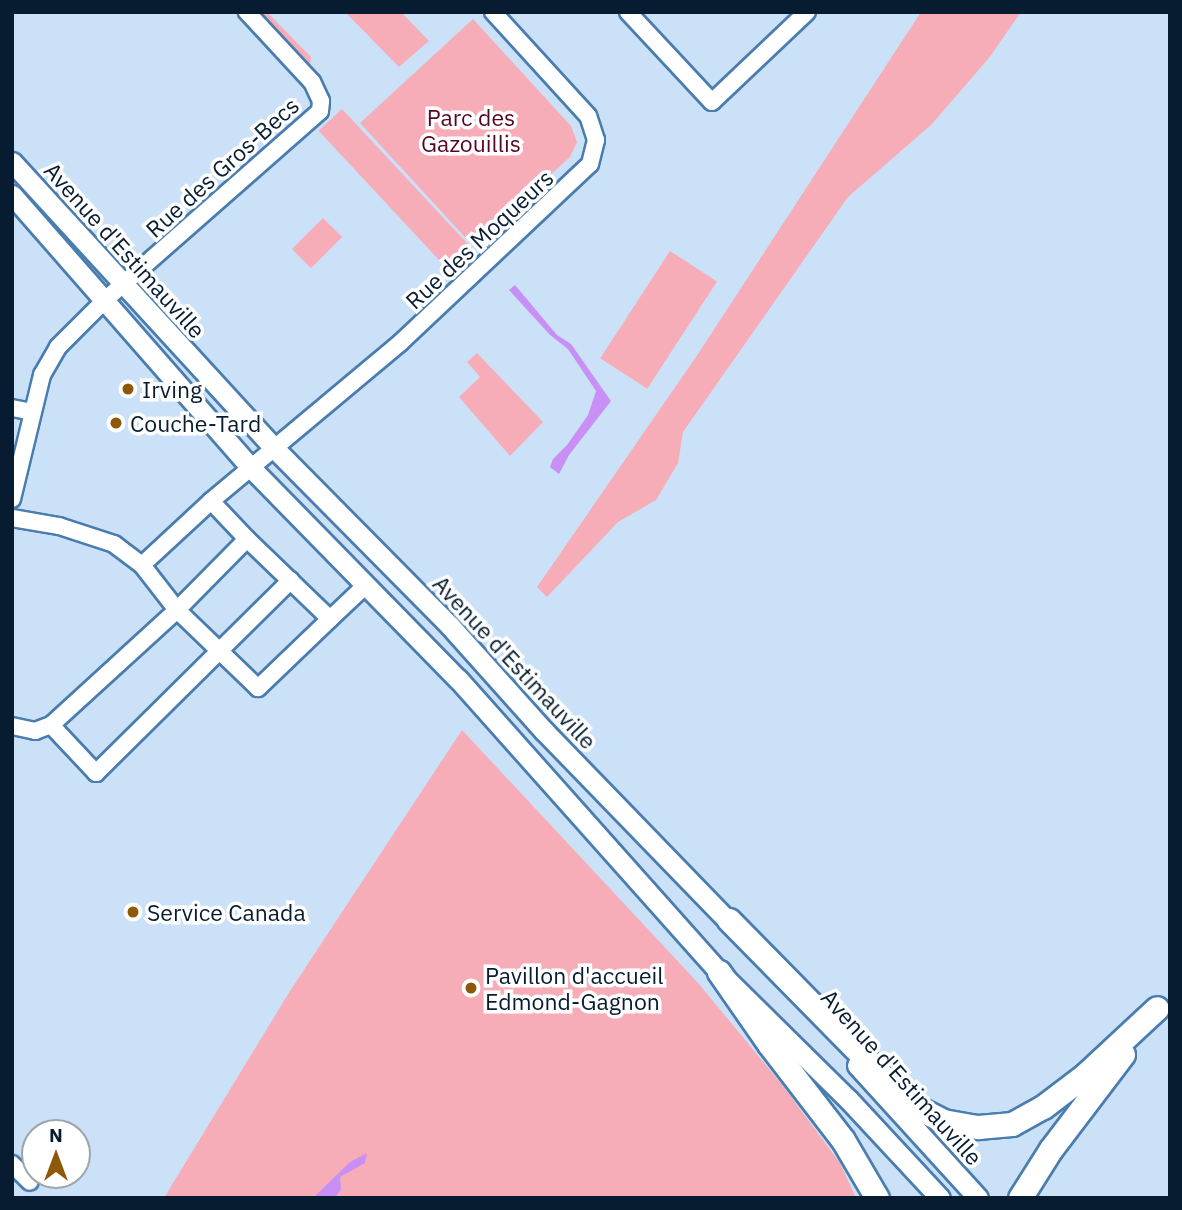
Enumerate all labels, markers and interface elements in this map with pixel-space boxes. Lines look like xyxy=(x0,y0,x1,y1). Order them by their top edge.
street label: Rue des Gros-Becs xyxy=(140,91,304,243)
park label: Parc des Gazouillis xyxy=(421,103,521,157)
street label: Avenue d'Estimauville xyxy=(39,156,211,344)
street label: Rue des Moqueurs xyxy=(399,164,559,314)
place label: Irving xyxy=(142,375,202,403)
marker: Irving xyxy=(120,381,136,397)
place label: Couche-Tard xyxy=(130,409,261,437)
marker: Couche-Tard xyxy=(108,415,124,431)
street label: Avenue d'Estimauville xyxy=(428,570,602,754)
place label: Service Canada xyxy=(147,898,306,926)
marker: Service Canada xyxy=(125,904,141,920)
place label: Pavillon d'accueil Edmond-Gagnon xyxy=(485,961,664,1015)
marker: Pavillon d'accueil Edmond-Gagnon xyxy=(463,980,479,996)
street label: Avenue d'Estimauville xyxy=(816,983,988,1171)
north arrow xyxy=(21,1119,91,1189)
text: N xyxy=(49,1123,63,1147)

